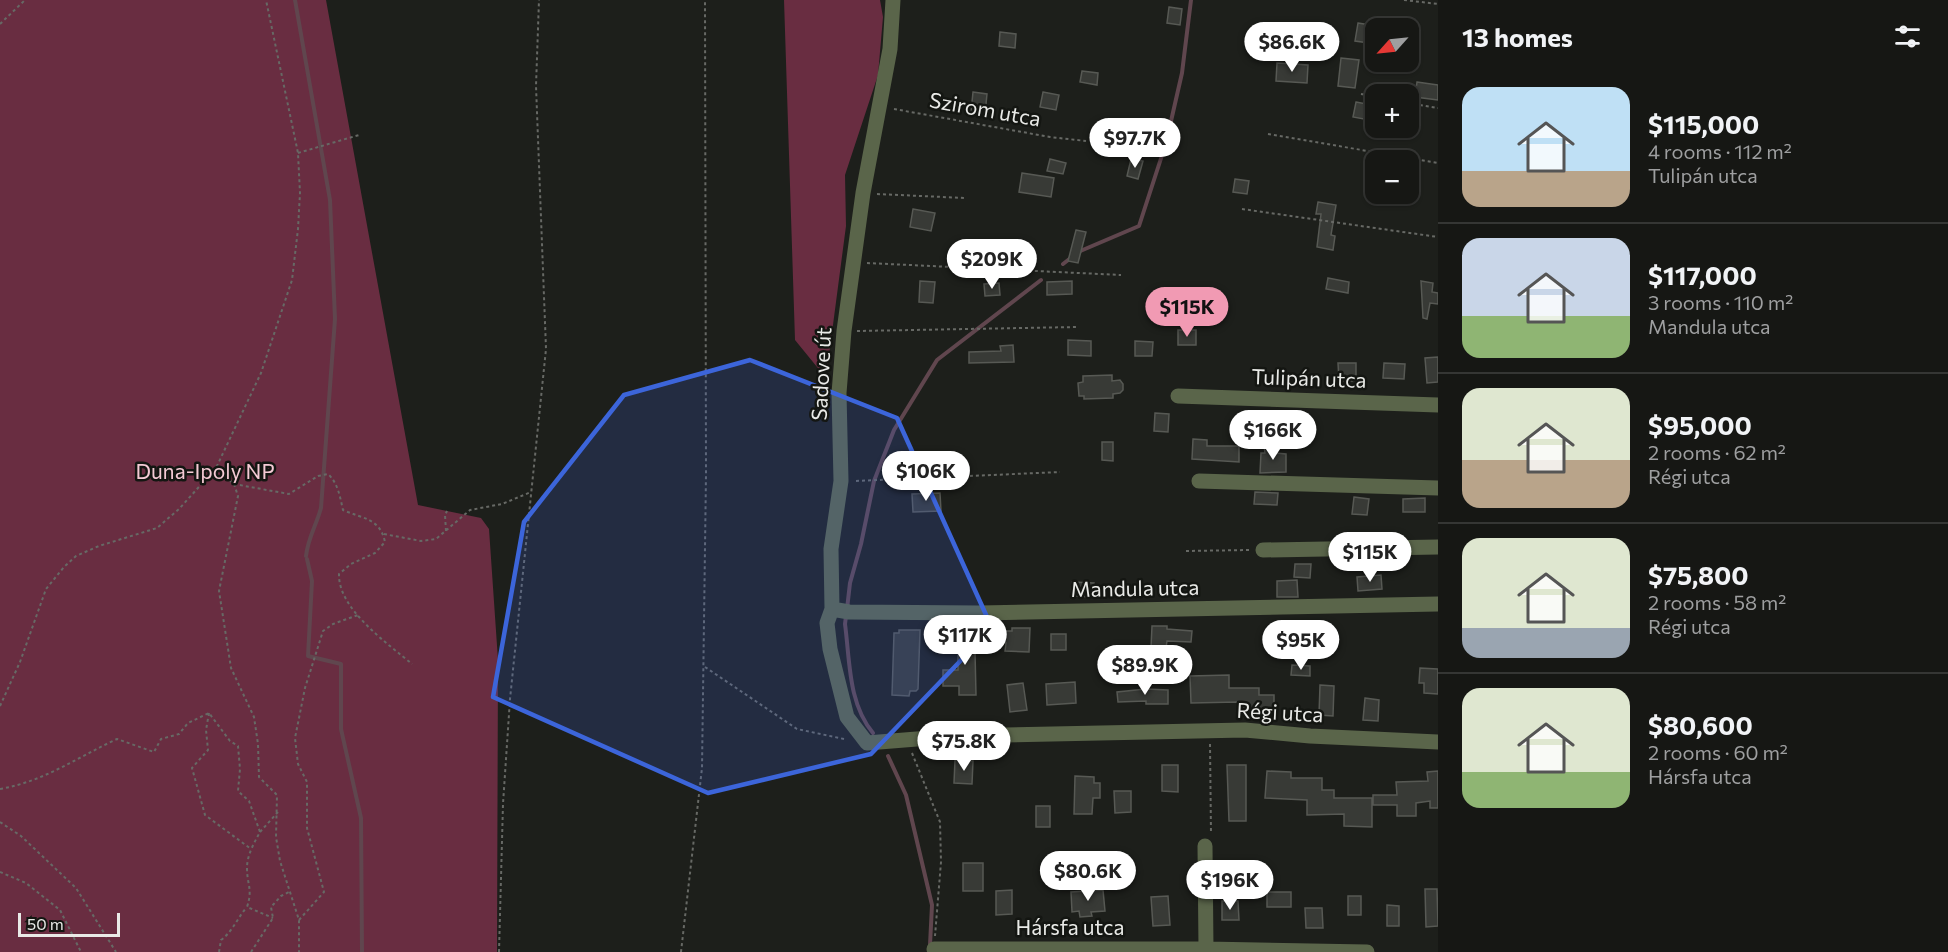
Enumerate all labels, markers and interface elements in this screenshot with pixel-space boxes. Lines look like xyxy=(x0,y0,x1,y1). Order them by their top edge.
north arrow xyxy=(1365,18,1419,72)
map controls xyxy=(1365,18,1419,204)
icon: filters xyxy=(1891,20,1924,53)
text: 13 homes xyxy=(1462,21,1573,52)
pin: $86.6K xyxy=(1243,22,1341,73)
text: $86.6K xyxy=(1258,29,1326,53)
button: + xyxy=(1365,84,1419,138)
street label: Szirom utca xyxy=(928,86,1043,131)
text: $115,000 xyxy=(1648,108,1759,139)
icon: home xyxy=(1510,111,1582,183)
pin: $97.7K xyxy=(1086,118,1184,169)
text: $97.7K xyxy=(1103,125,1167,149)
text: 4 rooms · 112 m² xyxy=(1648,139,1792,163)
button: − xyxy=(1365,150,1419,204)
text: Tulipán utca xyxy=(1648,163,1758,187)
pin: $209K xyxy=(950,239,1034,290)
text: $209K xyxy=(961,246,1023,270)
text: $117,000 xyxy=(1648,259,1757,290)
icon: home xyxy=(1510,262,1582,334)
pin: $115K xyxy=(1145,287,1229,338)
text: 3 rooms · 110 m² xyxy=(1648,290,1793,314)
text: $115K xyxy=(1159,294,1215,318)
text: Mandula utca xyxy=(1648,314,1771,338)
street label: Sadove út xyxy=(806,327,835,421)
street label: Tulipán utca xyxy=(1251,363,1367,392)
text: $95,000 xyxy=(1648,409,1752,440)
pin: $166K xyxy=(1231,410,1315,461)
icon: home xyxy=(1510,412,1582,484)
text: $166K xyxy=(1243,417,1303,441)
text: 2 rooms · 62 m² xyxy=(1648,440,1786,464)
pin: $106K xyxy=(884,451,968,502)
park label: Duna-Ipoly NP xyxy=(135,458,275,483)
text: $106K xyxy=(896,458,956,482)
text: Régi utca xyxy=(1648,464,1731,488)
pin: $115K xyxy=(1328,532,1412,583)
text: $115K xyxy=(1342,539,1398,563)
text: $75,800 xyxy=(1648,559,1749,590)
icon: home xyxy=(1510,562,1582,634)
street label: Mandula utca xyxy=(1070,574,1200,601)
text: 2 rooms · 58 m² xyxy=(1648,590,1786,614)
text: Régi utca xyxy=(1648,614,1731,638)
pin: $117K xyxy=(923,615,1007,666)
pin: $95K xyxy=(1265,620,1337,671)
text: $117K xyxy=(938,622,992,646)
text: $95K xyxy=(1276,627,1326,651)
pin: $89.9K xyxy=(1096,645,1194,696)
text: $89.9K xyxy=(1111,652,1179,676)
street label: Régi utca xyxy=(1236,697,1324,726)
text: $80,600 xyxy=(1648,709,1753,740)
icon: home xyxy=(1510,712,1582,784)
pin: $75.8K xyxy=(915,721,1013,772)
text: $75.8K xyxy=(931,728,997,752)
text: 2 rooms · 60 m² xyxy=(1648,740,1788,764)
text: Hársfa utca xyxy=(1648,764,1752,788)
pin: $80.6K xyxy=(1039,851,1137,902)
text: $80.6K xyxy=(1054,858,1122,882)
pin: $196K xyxy=(1188,860,1272,911)
text: $196K xyxy=(1200,867,1260,891)
scale bar xyxy=(18,910,120,938)
text: 50 m xyxy=(27,914,64,933)
street label: Hársfa utca xyxy=(1016,914,1124,939)

